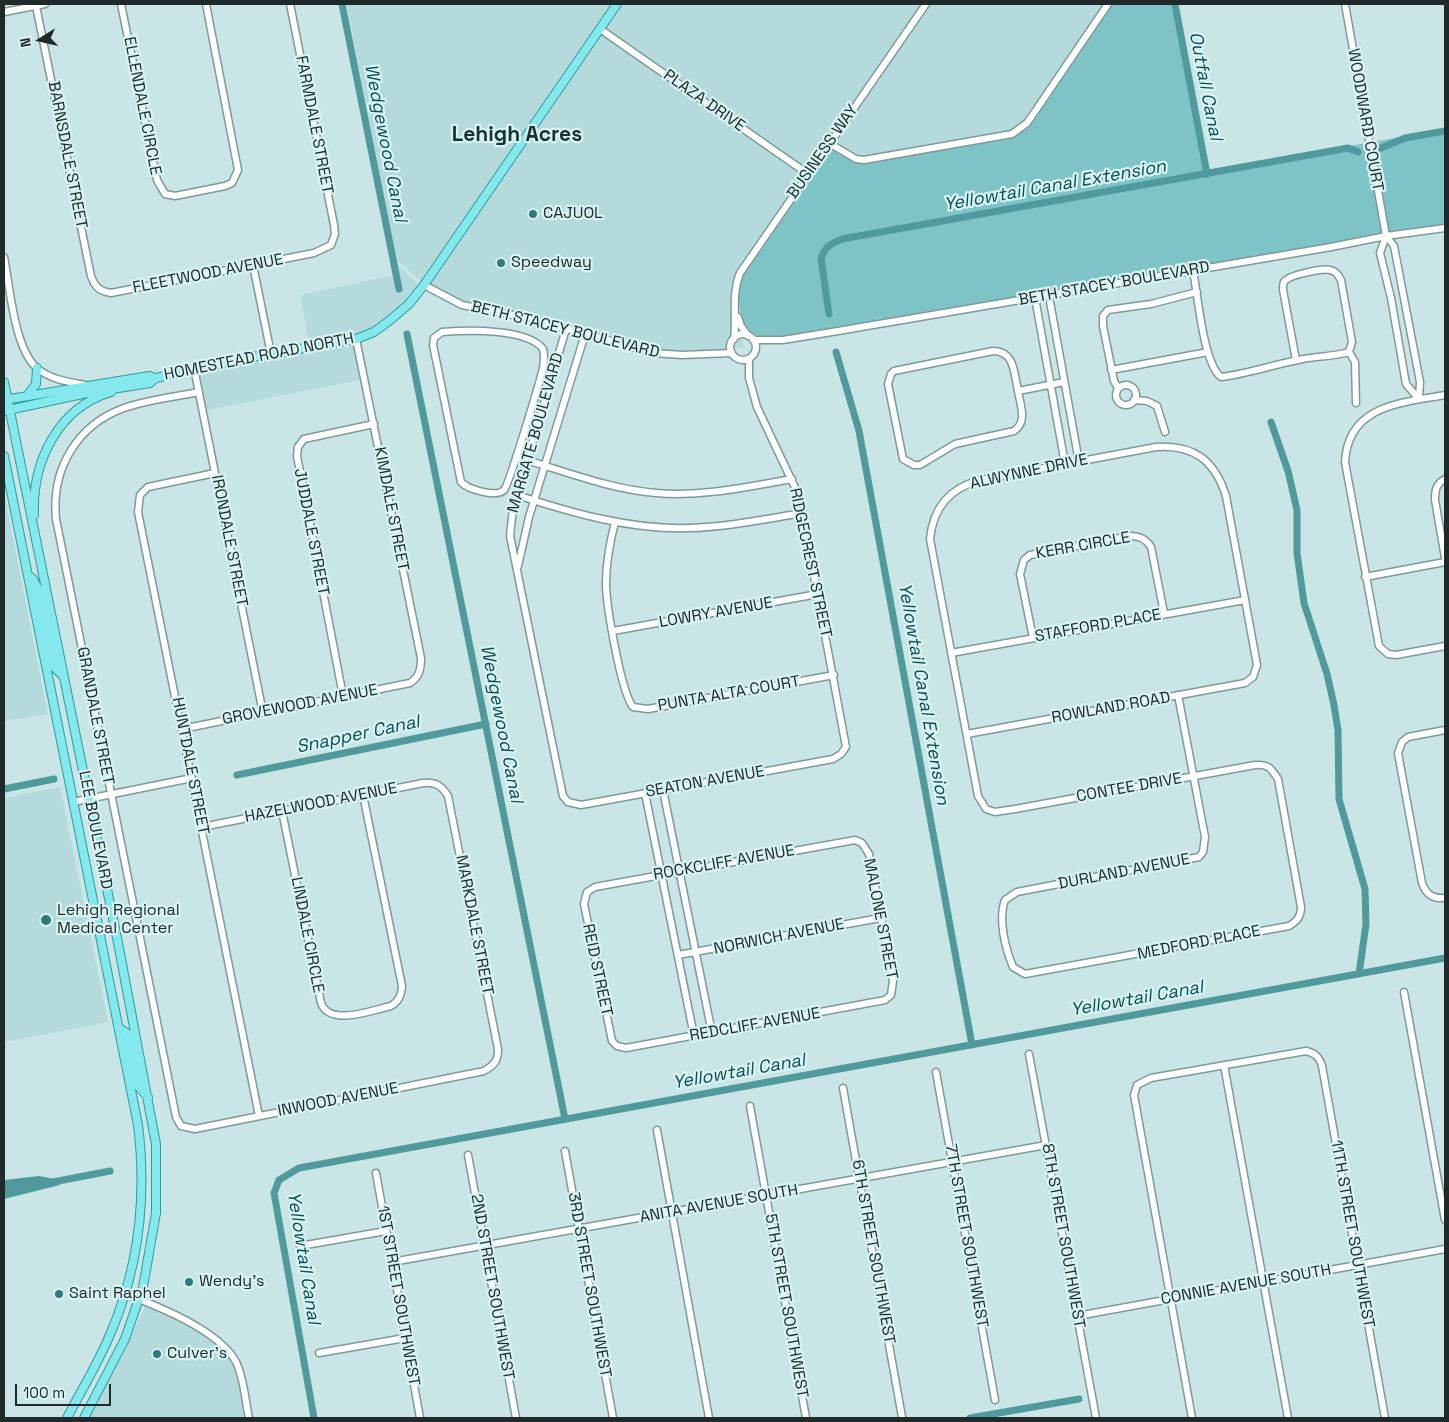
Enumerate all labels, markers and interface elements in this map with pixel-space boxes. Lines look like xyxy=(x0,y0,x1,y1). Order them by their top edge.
north arrow xyxy=(15,15,65,65)
water label: Outfall Canal xyxy=(1184,30,1226,142)
street label: ELLENDALE CIRCLE xyxy=(119,35,165,177)
text: N xyxy=(16,36,35,49)
street label: WOODWARD COURT xyxy=(1343,47,1387,193)
street label: FARMDALE STREET xyxy=(291,54,337,196)
water label: Wedgewood Canal xyxy=(359,62,411,224)
street label: PLAZA DRIVE xyxy=(659,66,749,136)
street label: BARNSDALE STREET xyxy=(43,80,91,230)
street label: BUSINESS WAY xyxy=(783,101,863,203)
district label: Lehigh Acres xyxy=(452,122,582,148)
water label: Yellowtail Canal Extension xyxy=(942,156,1168,216)
place label: CAJUOL xyxy=(543,204,603,224)
marker: CAJUOL xyxy=(527,208,539,220)
street label: FLEETWOOD AVENUE xyxy=(131,250,285,298)
place label: Speedway xyxy=(511,253,592,273)
marker: Speedway xyxy=(495,257,507,269)
street label: BETH STACEY BOULEVARD xyxy=(1017,258,1211,310)
street label: BETH STACEY BOULEVARD xyxy=(469,297,661,363)
street label: HOMESTEAD ROAD NORTH xyxy=(162,329,356,385)
street label: MARGATE BOULEVARD xyxy=(504,351,568,515)
street label: KIMDALE STREET xyxy=(370,445,412,573)
street label: ALWYNNE DRIVE xyxy=(968,450,1090,494)
street label: JUDDALE STREET xyxy=(289,467,333,597)
street label: IRONDALE STREET xyxy=(207,473,251,609)
street label: RIDGECREST STREET xyxy=(785,486,835,640)
street label: KERR CIRCLE xyxy=(1034,528,1132,564)
water label: Yellowtail Canal Extension xyxy=(893,581,953,807)
street label: LOWRY AVENUE xyxy=(658,594,774,632)
street label: STAFFORD PLACE xyxy=(1033,605,1163,647)
water label: Wedgewood Canal xyxy=(475,643,527,805)
street label: GRANDALE STREET xyxy=(72,645,118,787)
street label: PUNTA ALTA COURT xyxy=(656,672,802,716)
street label: GROVEWOOD AVENUE xyxy=(221,680,379,730)
street label: ROWLAND ROAD xyxy=(1050,688,1172,728)
street label: HUNTDALE STREET xyxy=(167,696,213,836)
water label: Snapper Canal xyxy=(294,711,422,759)
street label: SEATON AVENUE xyxy=(644,762,766,802)
street label: LEE BOULEVARD xyxy=(74,769,116,891)
street label: CONTEE DRIVE xyxy=(1075,769,1183,807)
street label: HAZELWOOD AVENUE xyxy=(243,779,399,827)
street label: ROCKCLIFF AVENUE xyxy=(652,841,796,885)
street label: DURLAND AVENUE xyxy=(1056,850,1192,894)
street label: MARKDALE STREET xyxy=(451,853,497,997)
street label: MALONE STREET xyxy=(859,857,901,981)
street label: LINDALE CIRCLE xyxy=(286,875,328,995)
place label: Lehigh Regional Medical Center xyxy=(57,901,180,939)
marker: Lehigh Regional Medical Center xyxy=(39,913,53,927)
street label: NORWICH AVENUE xyxy=(712,915,846,959)
street label: REID STREET xyxy=(578,922,616,1018)
street label: MEDFORD PLACE xyxy=(1136,922,1262,964)
water label: Yellowtail Canal xyxy=(1069,977,1205,1021)
street label: REDCLIFF AVENUE xyxy=(688,1004,822,1046)
water label: Yellowtail Canal xyxy=(671,1050,807,1094)
street label: INWOOD AVENUE xyxy=(276,1079,400,1121)
street label: 11TH STREET SOUTHWEST xyxy=(1326,1138,1378,1330)
street label: 8TH STREET SOUTHWEST xyxy=(1037,1142,1089,1330)
street label: 7TH STREET SOUTHWEST xyxy=(940,1143,992,1329)
street label: 6TH STREET SOUTHWEST xyxy=(847,1158,899,1346)
street label: ANITA AVENUE SOUTH xyxy=(638,1181,800,1227)
water label: Yellowtail Canal xyxy=(282,1190,324,1326)
street label: 3RD STREET SOUTHWEST xyxy=(563,1191,615,1379)
street label: 2ND STREET SOUTHWEST xyxy=(466,1193,518,1381)
street label: 1ST STREET SOUTHWEST xyxy=(373,1204,423,1388)
street label: 5TH STREET SOUTHWEST xyxy=(760,1212,812,1400)
street label: CONNIE AVENUE SOUTH xyxy=(1159,1261,1333,1309)
place label: Wendy's xyxy=(199,1272,265,1292)
marker: Wendy's xyxy=(183,1276,195,1288)
place label: Saint Raphel xyxy=(69,1284,166,1304)
marker: Saint Raphel xyxy=(53,1288,65,1300)
place label: Culver's xyxy=(167,1344,227,1364)
marker: Culver's xyxy=(151,1348,163,1360)
scale bar xyxy=(18,1374,114,1406)
text: 100 m xyxy=(23,1383,65,1402)

